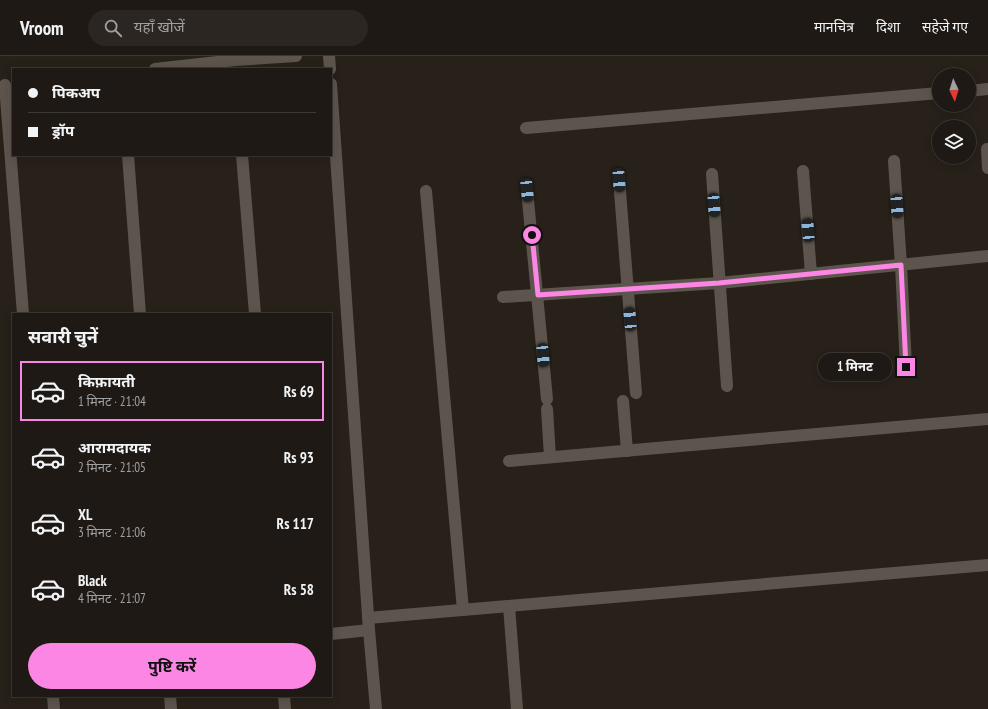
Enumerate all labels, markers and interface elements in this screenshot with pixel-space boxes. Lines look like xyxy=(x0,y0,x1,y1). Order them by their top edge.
search box xyxy=(88,10,368,46)
text: Vroom xyxy=(20,16,64,40)
icon: search xyxy=(102,17,124,39)
text: यहाँ खोजें xyxy=(134,17,185,36)
text: मानचित्र xyxy=(814,18,854,36)
text: दिशा xyxy=(876,18,900,36)
text: सहेजे गए xyxy=(922,18,968,36)
north arrow xyxy=(932,68,976,112)
map controls xyxy=(932,68,976,164)
text: पिकअप xyxy=(52,83,100,102)
button: layers xyxy=(932,120,976,164)
text: ड्रॉप xyxy=(52,121,74,140)
car xyxy=(612,168,626,192)
car xyxy=(520,177,534,203)
car xyxy=(707,193,721,217)
car xyxy=(890,194,904,218)
car xyxy=(801,218,815,242)
route start xyxy=(523,226,541,244)
car xyxy=(623,307,637,331)
text: सवारी चुनें xyxy=(28,325,98,348)
car xyxy=(536,343,550,367)
callout: 1 मिनट xyxy=(818,353,892,381)
text: 1 मिनट xyxy=(837,358,873,375)
route end xyxy=(897,358,915,376)
text: किफ़ायती xyxy=(78,372,135,391)
icon: car xyxy=(30,373,66,409)
text: Rs 69 xyxy=(284,382,314,401)
text: 1 मिनट · 21:04 xyxy=(78,393,146,410)
text: आरामदायक xyxy=(78,438,151,457)
icon: car xyxy=(30,439,66,475)
text: Rs 93 xyxy=(284,448,314,467)
text: 2 मिनट · 21:05 xyxy=(78,459,146,476)
icon: car xyxy=(30,505,66,541)
text: XL xyxy=(78,505,92,524)
text: Rs 117 xyxy=(277,514,314,533)
text: 3 मिनट · 21:06 xyxy=(78,524,146,541)
icon: car xyxy=(30,571,66,607)
text: Black xyxy=(78,571,107,590)
text: Rs 58 xyxy=(284,580,314,599)
text: 4 मिनट · 21:07 xyxy=(78,590,146,607)
button: पुष्टि करें xyxy=(28,643,316,689)

